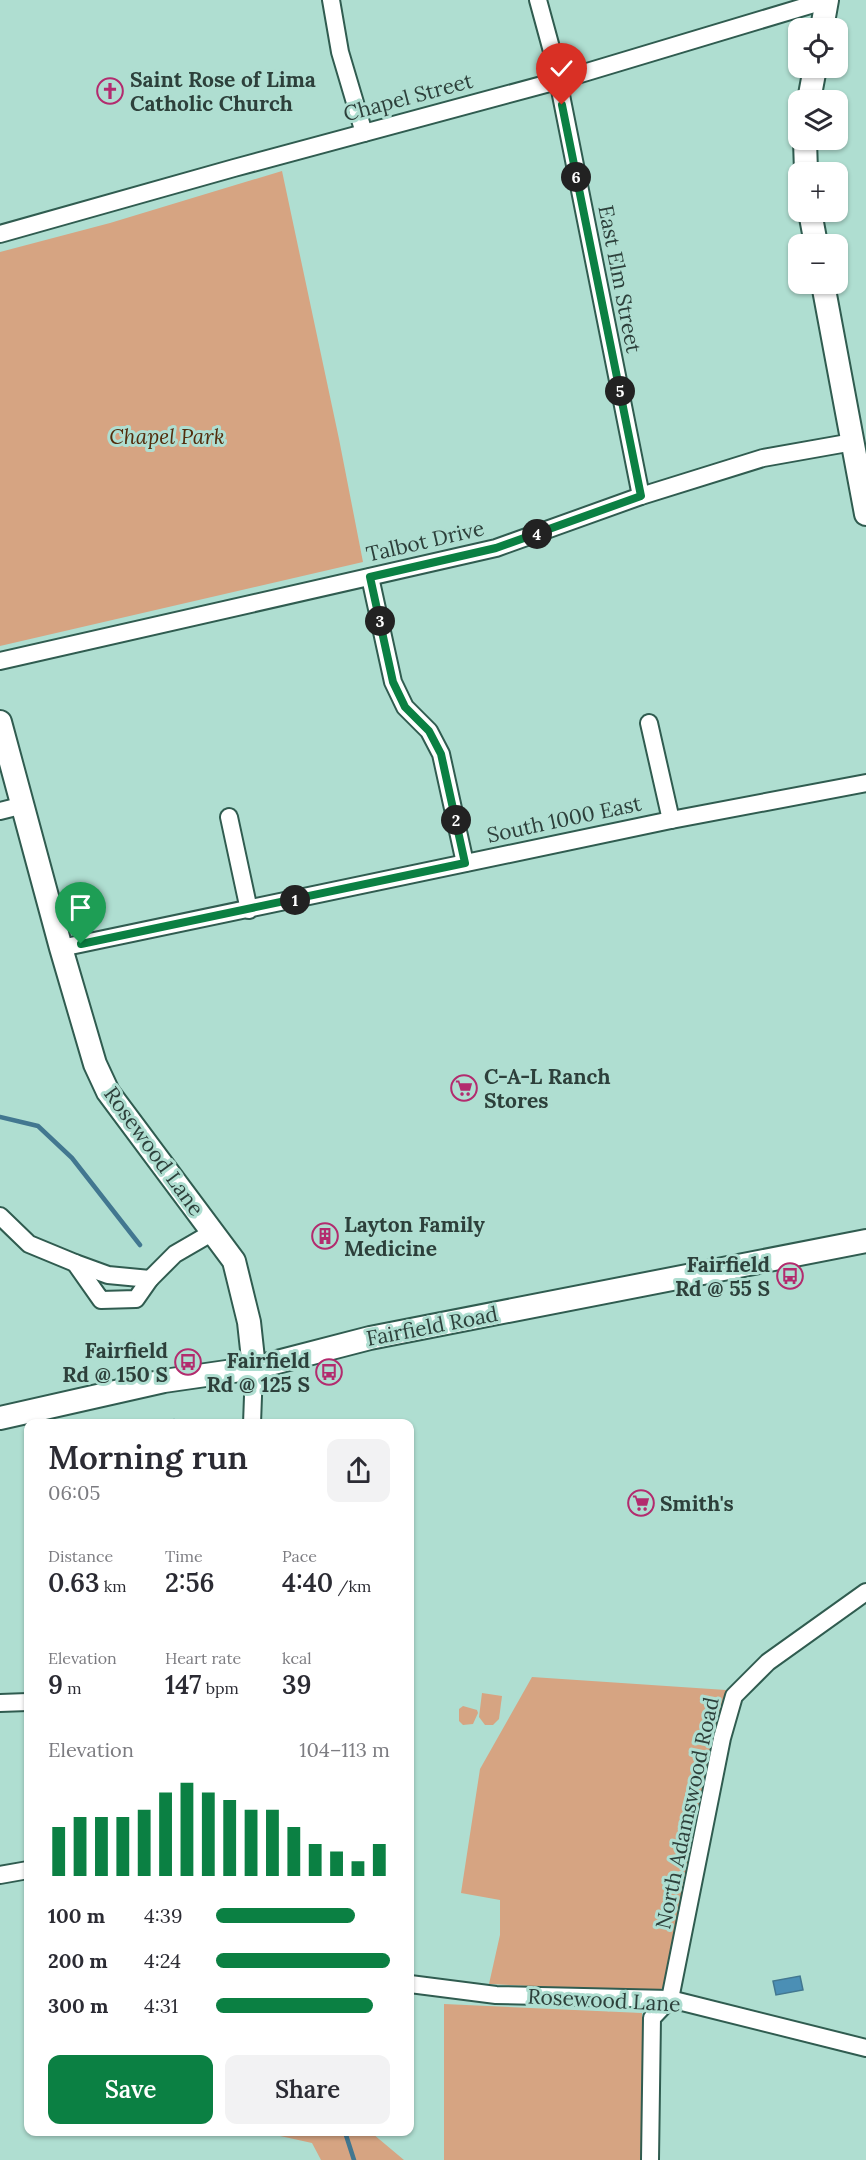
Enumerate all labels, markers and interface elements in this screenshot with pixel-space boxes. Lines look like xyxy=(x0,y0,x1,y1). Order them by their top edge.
map controls xyxy=(788,18,848,294)
button: locate xyxy=(788,18,848,78)
pin xyxy=(536,43,587,105)
icon: check xyxy=(545,52,578,85)
place label: Saint Rose of Lima Catholic Church xyxy=(130,66,316,117)
street label: Chapel Street xyxy=(340,67,476,127)
church icon: Saint Rose of Lima Catholic Church xyxy=(95,76,125,106)
button: layers xyxy=(788,90,848,150)
pin: 6 xyxy=(561,162,591,192)
button: + xyxy=(788,162,848,222)
text: 6 xyxy=(571,167,581,187)
street label: East Elm Street xyxy=(592,203,648,356)
button: − xyxy=(788,234,848,294)
pin: 5 xyxy=(605,376,635,406)
text: 5 xyxy=(616,381,624,401)
park label: Chapel Park xyxy=(109,423,225,450)
street label: Talbot Drive xyxy=(363,514,487,568)
pin: 4 xyxy=(522,519,552,549)
text: 4 xyxy=(533,524,541,544)
pin: 3 xyxy=(365,606,395,636)
text: 3 xyxy=(376,611,384,631)
street label: South 1000 East xyxy=(484,789,644,849)
pin: 2 xyxy=(441,805,471,835)
text: 2 xyxy=(452,810,460,830)
pin xyxy=(55,882,106,944)
pin: 1 xyxy=(280,885,310,915)
text: 1 xyxy=(292,890,298,910)
icon: arrive xyxy=(64,891,97,924)
place label: C-A-L Ranch Stores xyxy=(484,1063,611,1114)
supermarket icon: C-A-L Ranch Stores xyxy=(449,1073,479,1103)
street label: Rosewood Lane xyxy=(98,1081,210,1221)
place label: Layton Family Medicine xyxy=(344,1211,485,1262)
building icon: Layton Family Medicine xyxy=(310,1221,340,1251)
place label: Fairfield Rd @ 55 S xyxy=(675,1251,770,1302)
bus stop icon: Fairfield Rd @ 55 S xyxy=(775,1261,805,1291)
street label: Fairfield Road xyxy=(364,1300,500,1352)
place label: Fairfield Rd @ 150 S xyxy=(62,1337,168,1388)
bus stop icon: Fairfield Rd @ 150 S xyxy=(173,1347,203,1377)
place label: Fairfield Rd @ 125 S xyxy=(207,1347,310,1398)
bus stop icon: Fairfield Rd @ 125 S xyxy=(314,1357,344,1387)
text: Morning run xyxy=(48,1436,248,1478)
button: share xyxy=(327,1439,390,1502)
text: 06:05 xyxy=(48,1480,100,1505)
supermarket icon: Smith's xyxy=(626,1488,656,1518)
place label: Smith's xyxy=(660,1490,734,1517)
text: Distance xyxy=(48,1546,113,1566)
text: Time xyxy=(165,1546,203,1566)
text: Pace xyxy=(282,1546,317,1566)
text: 0.63 xyxy=(48,1566,100,1599)
text: 2:56 xyxy=(165,1566,214,1599)
text: 4:40 xyxy=(282,1566,333,1599)
text: km xyxy=(100,1576,127,1596)
text: /km xyxy=(333,1576,371,1596)
text: Elevation xyxy=(48,1648,117,1668)
text: Heart rate xyxy=(165,1648,241,1668)
text: kcal xyxy=(282,1648,312,1668)
text: 9 xyxy=(48,1668,63,1701)
text: 147 xyxy=(165,1668,201,1701)
text: 39 xyxy=(282,1668,312,1701)
text: m xyxy=(63,1678,82,1698)
text: bpm xyxy=(201,1678,239,1698)
street label: North Adamswood Road xyxy=(649,1695,725,1931)
text: Elevation xyxy=(48,1737,134,1762)
text: 104–113 m xyxy=(299,1737,390,1762)
text: 100 m xyxy=(48,1903,105,1928)
text: 4:39 xyxy=(144,1903,183,1928)
text: 200 m xyxy=(48,1948,108,1973)
text: 4:24 xyxy=(144,1948,181,1973)
street label: Rosewood Lane xyxy=(527,1983,681,2017)
text: 300 m xyxy=(48,1993,108,2018)
text: 4:31 xyxy=(144,1993,178,2018)
button: Save xyxy=(48,2055,213,2124)
button: Share xyxy=(225,2055,390,2124)

